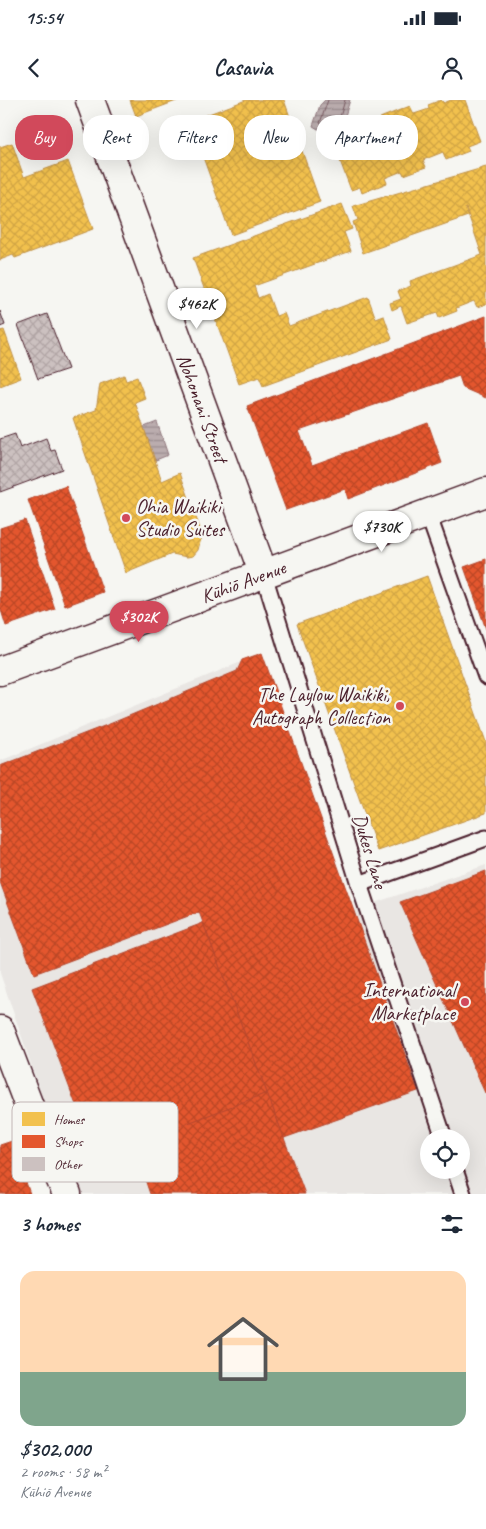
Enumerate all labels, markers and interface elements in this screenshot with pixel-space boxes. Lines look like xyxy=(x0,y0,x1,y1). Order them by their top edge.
text: 15:54 xyxy=(25,6,62,30)
icon: back xyxy=(20,54,48,82)
text: Casavia xyxy=(214,54,272,82)
icon: person xyxy=(438,54,466,82)
chip: Buy xyxy=(15,115,73,160)
chip: Rent xyxy=(83,115,149,160)
chip: Filters xyxy=(159,115,234,160)
chip: New xyxy=(244,115,306,160)
chip: Apartment xyxy=(316,115,418,160)
pin: $462K xyxy=(162,288,232,330)
text: $462K xyxy=(178,294,216,314)
street label: Nohonani Street xyxy=(172,350,235,469)
place label: Ohia Waikiki Studio Suites xyxy=(136,494,226,542)
pin: $730K xyxy=(347,510,417,553)
marker: Ohia Waikiki Studio Suites xyxy=(120,512,132,524)
text: $730K xyxy=(364,517,400,537)
street label: Kūhiō Avenue xyxy=(197,554,290,608)
pin: $302K xyxy=(104,600,174,643)
text: $302K xyxy=(121,607,157,627)
place label: The Laylow Waikiki, Autograph Collection xyxy=(252,682,391,730)
marker: The Laylow Waikiki, Autograph Collection xyxy=(394,700,406,712)
street label: Dukes Lane xyxy=(347,811,394,893)
place label: International Marketplace xyxy=(363,978,459,1026)
marker: International Marketplace xyxy=(459,996,471,1008)
legend xyxy=(12,1102,178,1182)
text: Homes xyxy=(54,1111,85,1128)
map controls xyxy=(420,1129,470,1179)
button: locate xyxy=(420,1129,470,1179)
text: Shops xyxy=(54,1133,84,1150)
text: Other xyxy=(54,1156,83,1173)
icon: filters xyxy=(438,1210,466,1238)
text: 3 homes xyxy=(20,1211,79,1237)
icon: home xyxy=(198,1304,288,1394)
text: $302,000 xyxy=(20,1436,90,1462)
text: 2 rooms · 58 m² xyxy=(20,1462,106,1482)
text: Kūhiō Avenue xyxy=(20,1482,91,1502)

